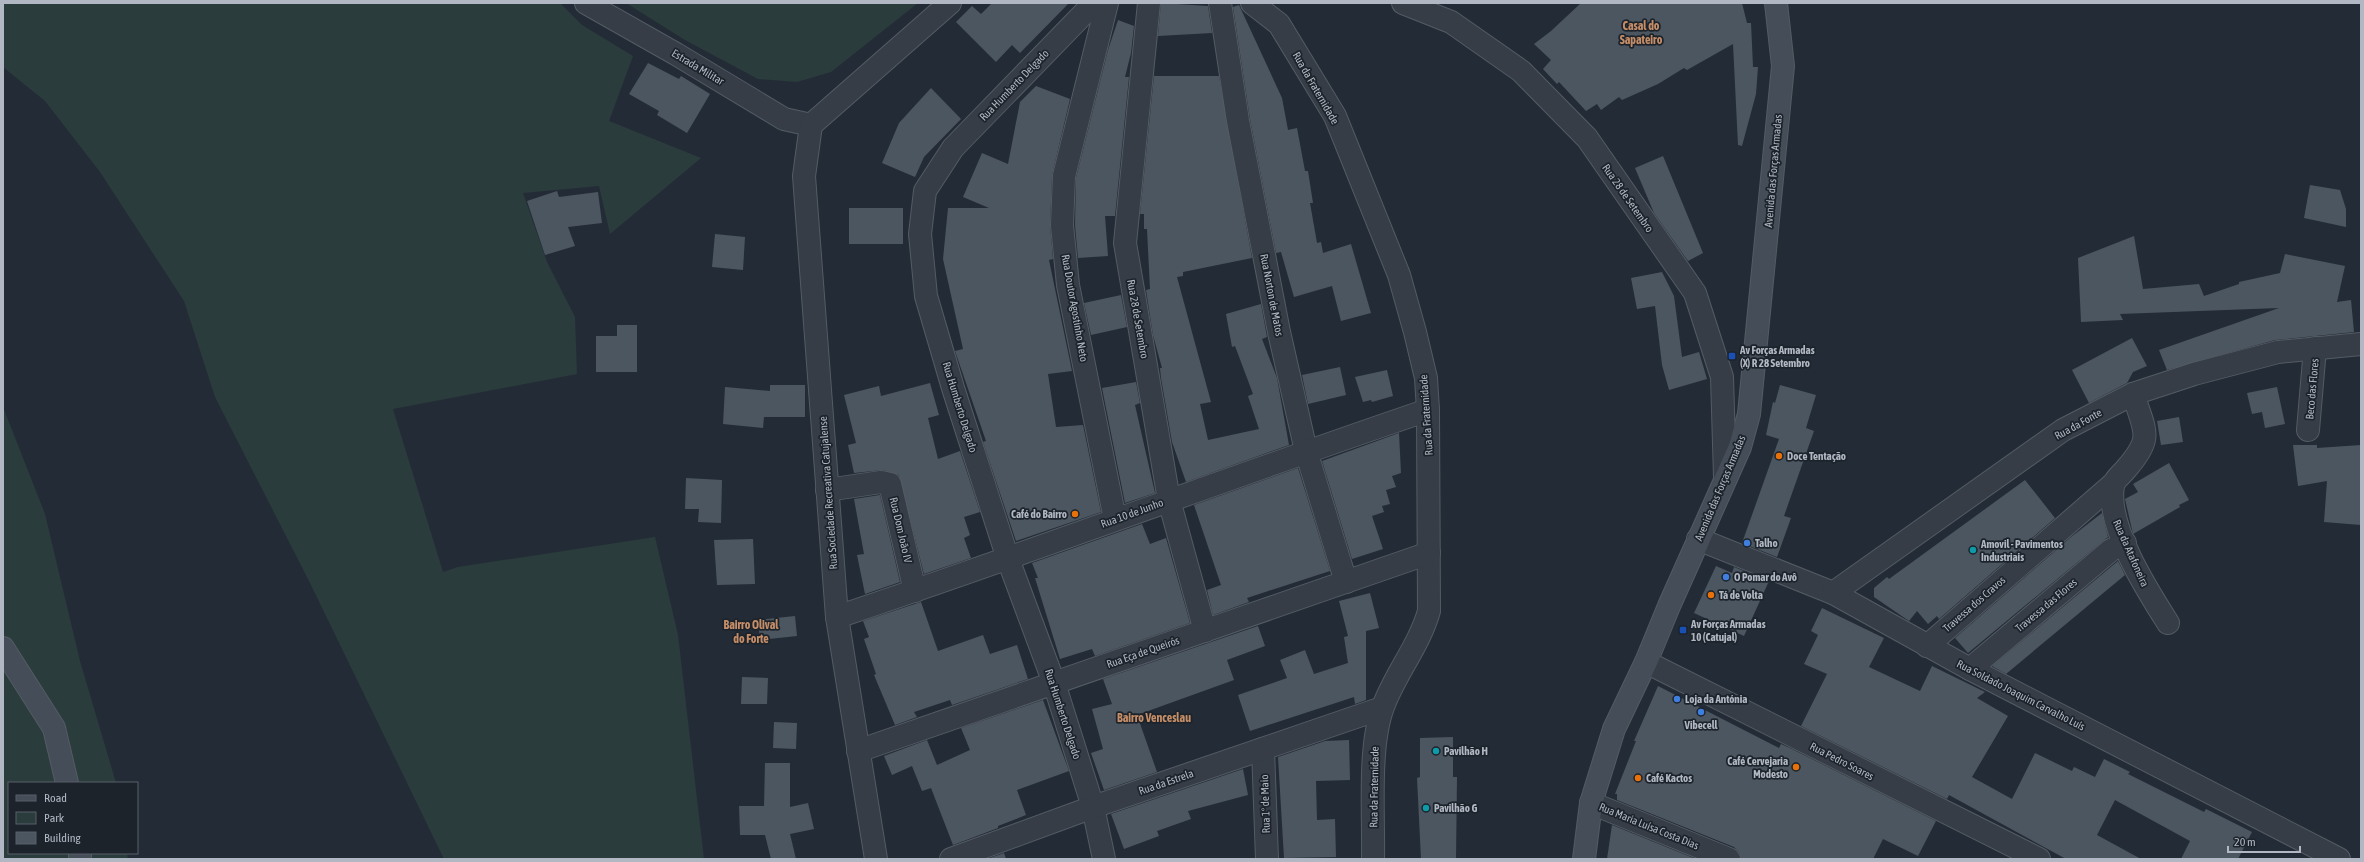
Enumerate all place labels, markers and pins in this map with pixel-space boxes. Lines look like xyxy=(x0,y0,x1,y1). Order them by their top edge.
place label: Av Forças Armadas (X) R 28 Setembro xyxy=(1739,344,1815,369)
marker: Av Forças Armadas (X) R 28 Setembro xyxy=(1727,351,1737,361)
place label: Doce Tentação xyxy=(1787,450,1846,462)
marker: Doce Tentação xyxy=(1774,451,1784,461)
place label: Café do Bairro xyxy=(1011,508,1067,520)
marker: Café do Bairro xyxy=(1070,509,1080,519)
place label: Talho xyxy=(1755,537,1778,549)
marker: Talho xyxy=(1742,538,1752,548)
place label: Amovil - Pavimentos Industriais xyxy=(1980,538,2063,563)
marker: Amovil - Pavimentos Industriais xyxy=(1968,545,1978,555)
place label: O Pomar do Avô xyxy=(1734,571,1797,583)
marker: O Pomar do Avô xyxy=(1721,572,1731,582)
place label: Tá de Volta xyxy=(1719,589,1763,601)
marker: Tá de Volta xyxy=(1706,590,1716,600)
place label: Av Forças Armadas 10 (Catujal) xyxy=(1690,618,1766,643)
marker: Av Forças Armadas 10 (Catujal) xyxy=(1678,625,1688,635)
place label: Loja da Antónia xyxy=(1685,693,1747,705)
marker: Loja da Antónia xyxy=(1672,694,1682,704)
marker: Vibecell xyxy=(1696,707,1706,717)
place label: Vibecell xyxy=(1684,719,1719,731)
place label: Pavilhão H xyxy=(1444,745,1488,757)
marker: Pavilhão H xyxy=(1431,746,1441,756)
place label: Café Cervejaria Modesto xyxy=(1727,755,1788,780)
marker: Café Cervejaria Modesto xyxy=(1791,762,1801,772)
place label: Café Kactos xyxy=(1646,772,1692,784)
marker: Café Kactos xyxy=(1633,773,1643,783)
place label: Pavilhão G xyxy=(1434,802,1477,814)
marker: Pavilhão G xyxy=(1421,803,1431,813)

